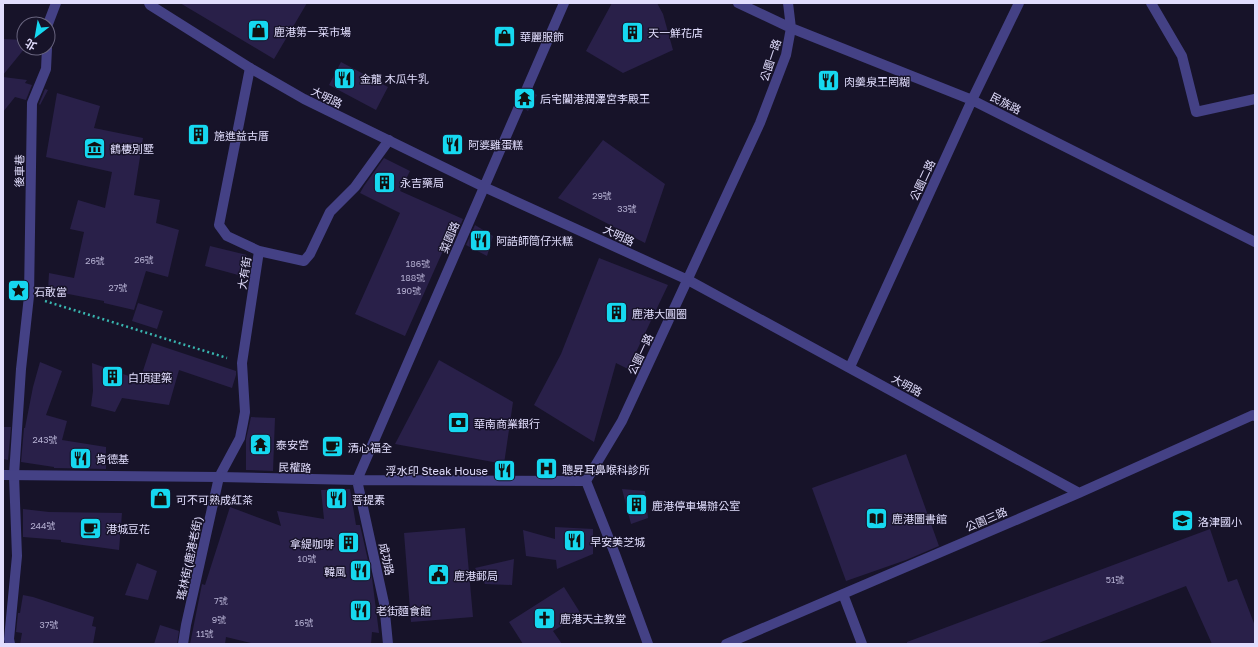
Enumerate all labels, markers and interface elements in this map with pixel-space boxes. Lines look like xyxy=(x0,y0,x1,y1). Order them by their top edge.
north arrow xyxy=(16,16,56,56)
shop icon: 鹿港第一菜市場 xyxy=(246,18,272,44)
building icon: 天一鮮花店 xyxy=(619,19,645,45)
shop icon: 華麗服飾 xyxy=(492,23,518,49)
place label: 鹿港第一菜市場 xyxy=(274,25,351,38)
place label: 天一鮮花店 xyxy=(648,26,703,39)
place label: 華麗服飾 xyxy=(520,30,564,43)
text: 北 xyxy=(23,37,39,53)
street label: 公園一路 xyxy=(757,37,783,83)
restaurant icon: 金龍 木瓜牛乳 xyxy=(331,65,357,91)
restaurant icon: 肉羹泉王罔糊 xyxy=(815,68,841,94)
place label: 金龍 木瓜牛乳 xyxy=(360,72,429,85)
place label: 肉羹泉王罔糊 xyxy=(844,75,910,88)
street label: 大明路 xyxy=(309,84,345,110)
temple icon: 后宅闔港潤澤宮李殿王 xyxy=(511,85,537,111)
street label: 民族路 xyxy=(988,90,1024,116)
place label: 后宅闔港潤澤宮李殿王 xyxy=(540,92,650,105)
building icon: 施進益古厝 xyxy=(185,122,211,148)
place label: 施進益古厝 xyxy=(214,129,269,142)
restaurant icon: 阿婆雞蛋糕 xyxy=(439,131,465,157)
museum icon: 鶴棲別墅 xyxy=(82,135,108,161)
place label: 阿婆雞蛋糕 xyxy=(468,138,523,151)
place label: 鶴棲別墅 xyxy=(110,142,154,155)
street label: 後車巷 xyxy=(12,154,26,188)
street label: 公園二路 xyxy=(907,157,937,203)
building icon: 永吉藥局 xyxy=(372,169,398,195)
place label: 永吉藥局 xyxy=(400,176,444,189)
house number: 29號 xyxy=(592,190,612,201)
house number: 33號 xyxy=(617,203,637,214)
street label: 菜園路 xyxy=(437,219,461,255)
street label: 大明路 xyxy=(601,222,637,248)
restaurant icon: 阿誥師筒仔米糕 xyxy=(467,227,493,253)
place label: 阿誥師筒仔米糕 xyxy=(496,234,573,247)
house number: 26號 xyxy=(134,254,154,265)
house number: 26號 xyxy=(85,255,105,266)
street label: 大有街 xyxy=(235,256,253,290)
house number: 186號 xyxy=(406,258,430,269)
house number: 188號 xyxy=(401,272,425,283)
place icon: 石敢當 xyxy=(6,278,32,304)
house number: 27號 xyxy=(109,282,128,293)
place label: 石敢當 xyxy=(34,285,67,298)
house number: 190號 xyxy=(397,285,421,296)
building icon: 鹿港大圓圈 xyxy=(603,300,629,326)
place label: 鹿港大圓圈 xyxy=(632,307,687,320)
street label: 公園一路 xyxy=(625,331,655,377)
building icon: 白頂建築 xyxy=(99,364,125,390)
place label: 白頂建築 xyxy=(128,371,172,384)
street label: 大明路 xyxy=(889,371,925,399)
bank icon: 華南商業銀行 xyxy=(445,410,471,436)
place label: 華南商業銀行 xyxy=(474,417,540,430)
temple icon: 泰安宮 xyxy=(247,431,273,457)
house number: 243號 xyxy=(33,434,57,445)
cafe icon: 清心福全 xyxy=(320,434,346,460)
place label: 泰安宮 xyxy=(276,438,309,451)
place label: 清心福全 xyxy=(348,441,392,454)
restaurant icon: 肯德基 xyxy=(67,445,93,471)
place label: 肯德基 xyxy=(96,452,129,465)
hospital icon: 聰昇耳鼻喉科診所 xyxy=(533,456,559,482)
restaurant icon: 浮水印 Steak House xyxy=(491,457,517,483)
street label: 民權路 xyxy=(278,460,312,474)
place label: 聰昇耳鼻喉科診所 xyxy=(562,463,650,476)
place label: 浮水印 Steak House xyxy=(386,464,488,477)
shop icon: 可不可熟成紅茶 xyxy=(148,486,174,512)
restaurant icon: 菩提素 xyxy=(324,486,350,512)
building icon: 鹿港停車場辦公室 xyxy=(623,492,649,518)
place label: 可不可熟成紅茶 xyxy=(176,493,253,506)
place label: 菩提素 xyxy=(352,493,385,506)
place label: 鹿港停車場辦公室 xyxy=(652,499,740,512)
street label: 公園三路 xyxy=(963,504,1009,534)
library icon: 鹿港圖書館 xyxy=(863,505,889,531)
school or university icon: 洛津國小 xyxy=(1169,508,1195,534)
place label: 鹿港圖書館 xyxy=(892,512,947,525)
cafe icon: 港城豆花 xyxy=(78,515,104,541)
street label: 瑤林街(鹿港老街) xyxy=(174,515,204,601)
place label: 洛津國小 xyxy=(1198,515,1242,528)
house number: 244號 xyxy=(30,520,56,531)
place label: 港城豆花 xyxy=(106,522,150,535)
restaurant icon: 早安美芝城 xyxy=(561,528,587,554)
building icon: 拿緹咖啡 xyxy=(336,530,362,556)
place label: 早安美芝城 xyxy=(590,535,645,548)
place label: 拿緹咖啡 xyxy=(290,537,334,550)
street label: 成功路 xyxy=(377,541,397,577)
house number: 10號 xyxy=(298,553,316,564)
restaurant icon: 韓風 xyxy=(348,558,374,584)
public building icon: 鹿港郵局 xyxy=(425,562,451,588)
place label: 韓風 xyxy=(324,565,346,578)
place label: 鹿港郵局 xyxy=(454,569,498,582)
house number: 51號 xyxy=(1106,574,1124,585)
house number: 7號 xyxy=(214,595,228,606)
restaurant icon: 老街麵食館 xyxy=(348,597,374,623)
place label: 老街麵食館 xyxy=(376,604,431,617)
church icon: 鹿港天主教堂 xyxy=(532,605,558,631)
place label: 鹿港天主教堂 xyxy=(560,612,626,625)
house number: 9號 xyxy=(212,614,226,625)
house number: 16號 xyxy=(295,617,313,628)
house number: 37號 xyxy=(39,619,59,630)
house number: 11號 xyxy=(196,628,214,639)

